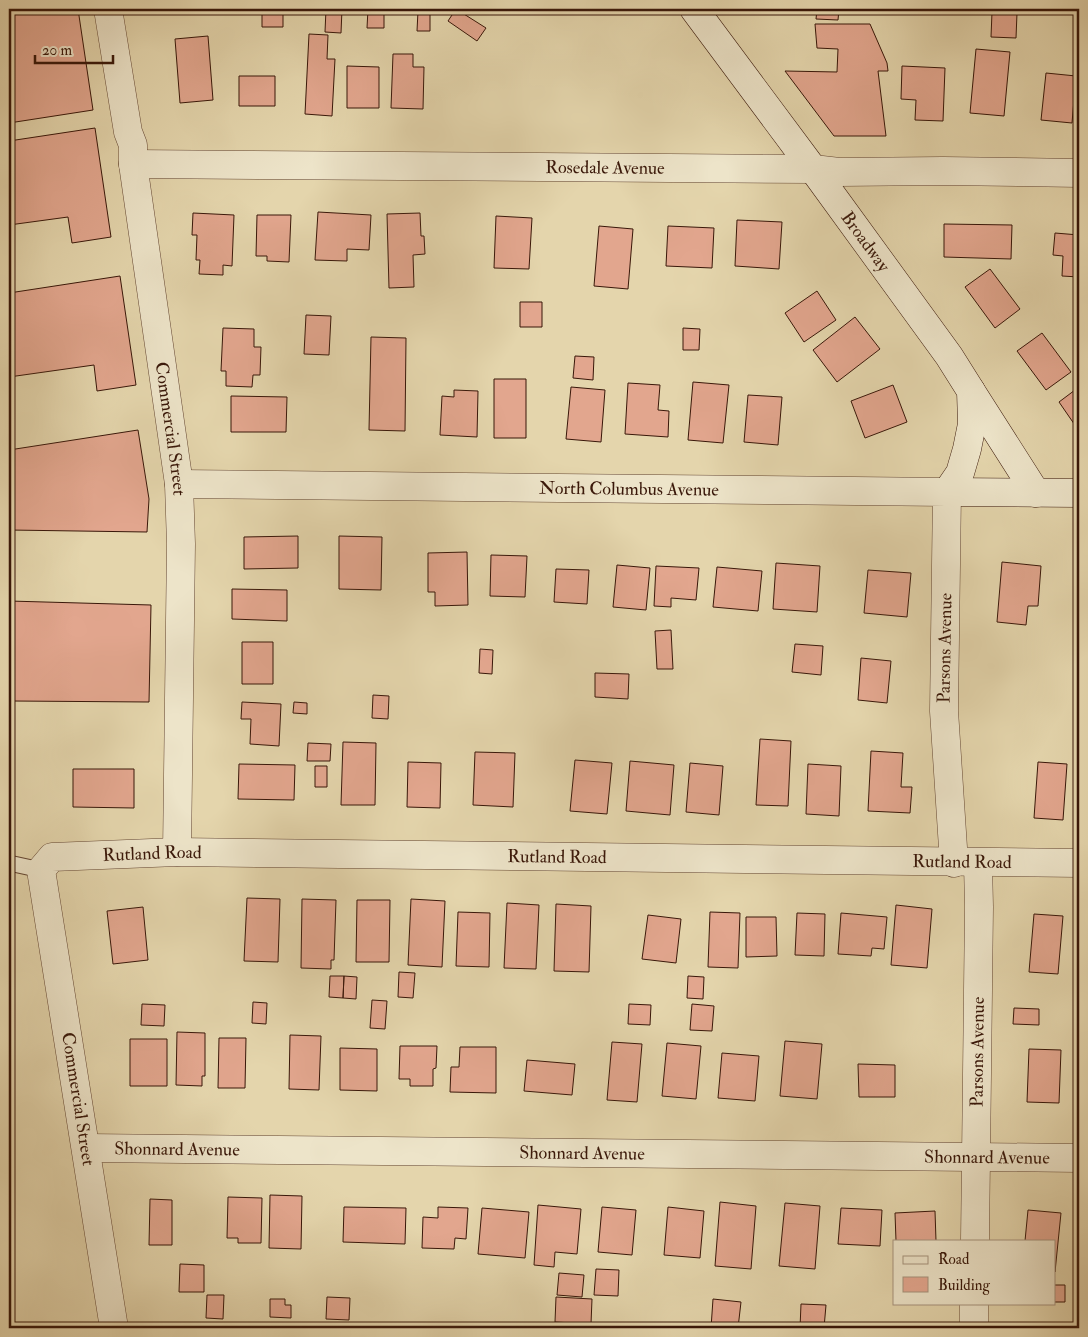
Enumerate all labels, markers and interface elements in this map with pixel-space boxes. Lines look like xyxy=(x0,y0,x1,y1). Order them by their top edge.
scale bar xyxy=(35,32,112,64)
text: 20 m xyxy=(42,41,72,60)
street label: Rosedale Avenue xyxy=(545,156,665,179)
street label: Broadway xyxy=(836,207,896,277)
street label: Commercial Street xyxy=(150,360,191,496)
street label: North Columbus Avenue xyxy=(539,476,720,501)
street label: Parsons Avenue xyxy=(933,592,957,703)
street label: Rutland Road xyxy=(102,840,202,866)
street label: Rutland Road xyxy=(507,845,607,869)
street label: Rutland Road xyxy=(912,849,1012,874)
street label: Parsons Avenue xyxy=(965,996,989,1107)
street label: Commercial Street xyxy=(56,1030,100,1168)
street label: Shonnard Avenue xyxy=(114,1137,240,1161)
street label: Shonnard Avenue xyxy=(519,1141,645,1165)
street label: Shonnard Avenue xyxy=(924,1145,1050,1169)
legend xyxy=(893,1240,1056,1304)
text: Road xyxy=(938,1250,970,1269)
text: Building xyxy=(938,1276,990,1295)

